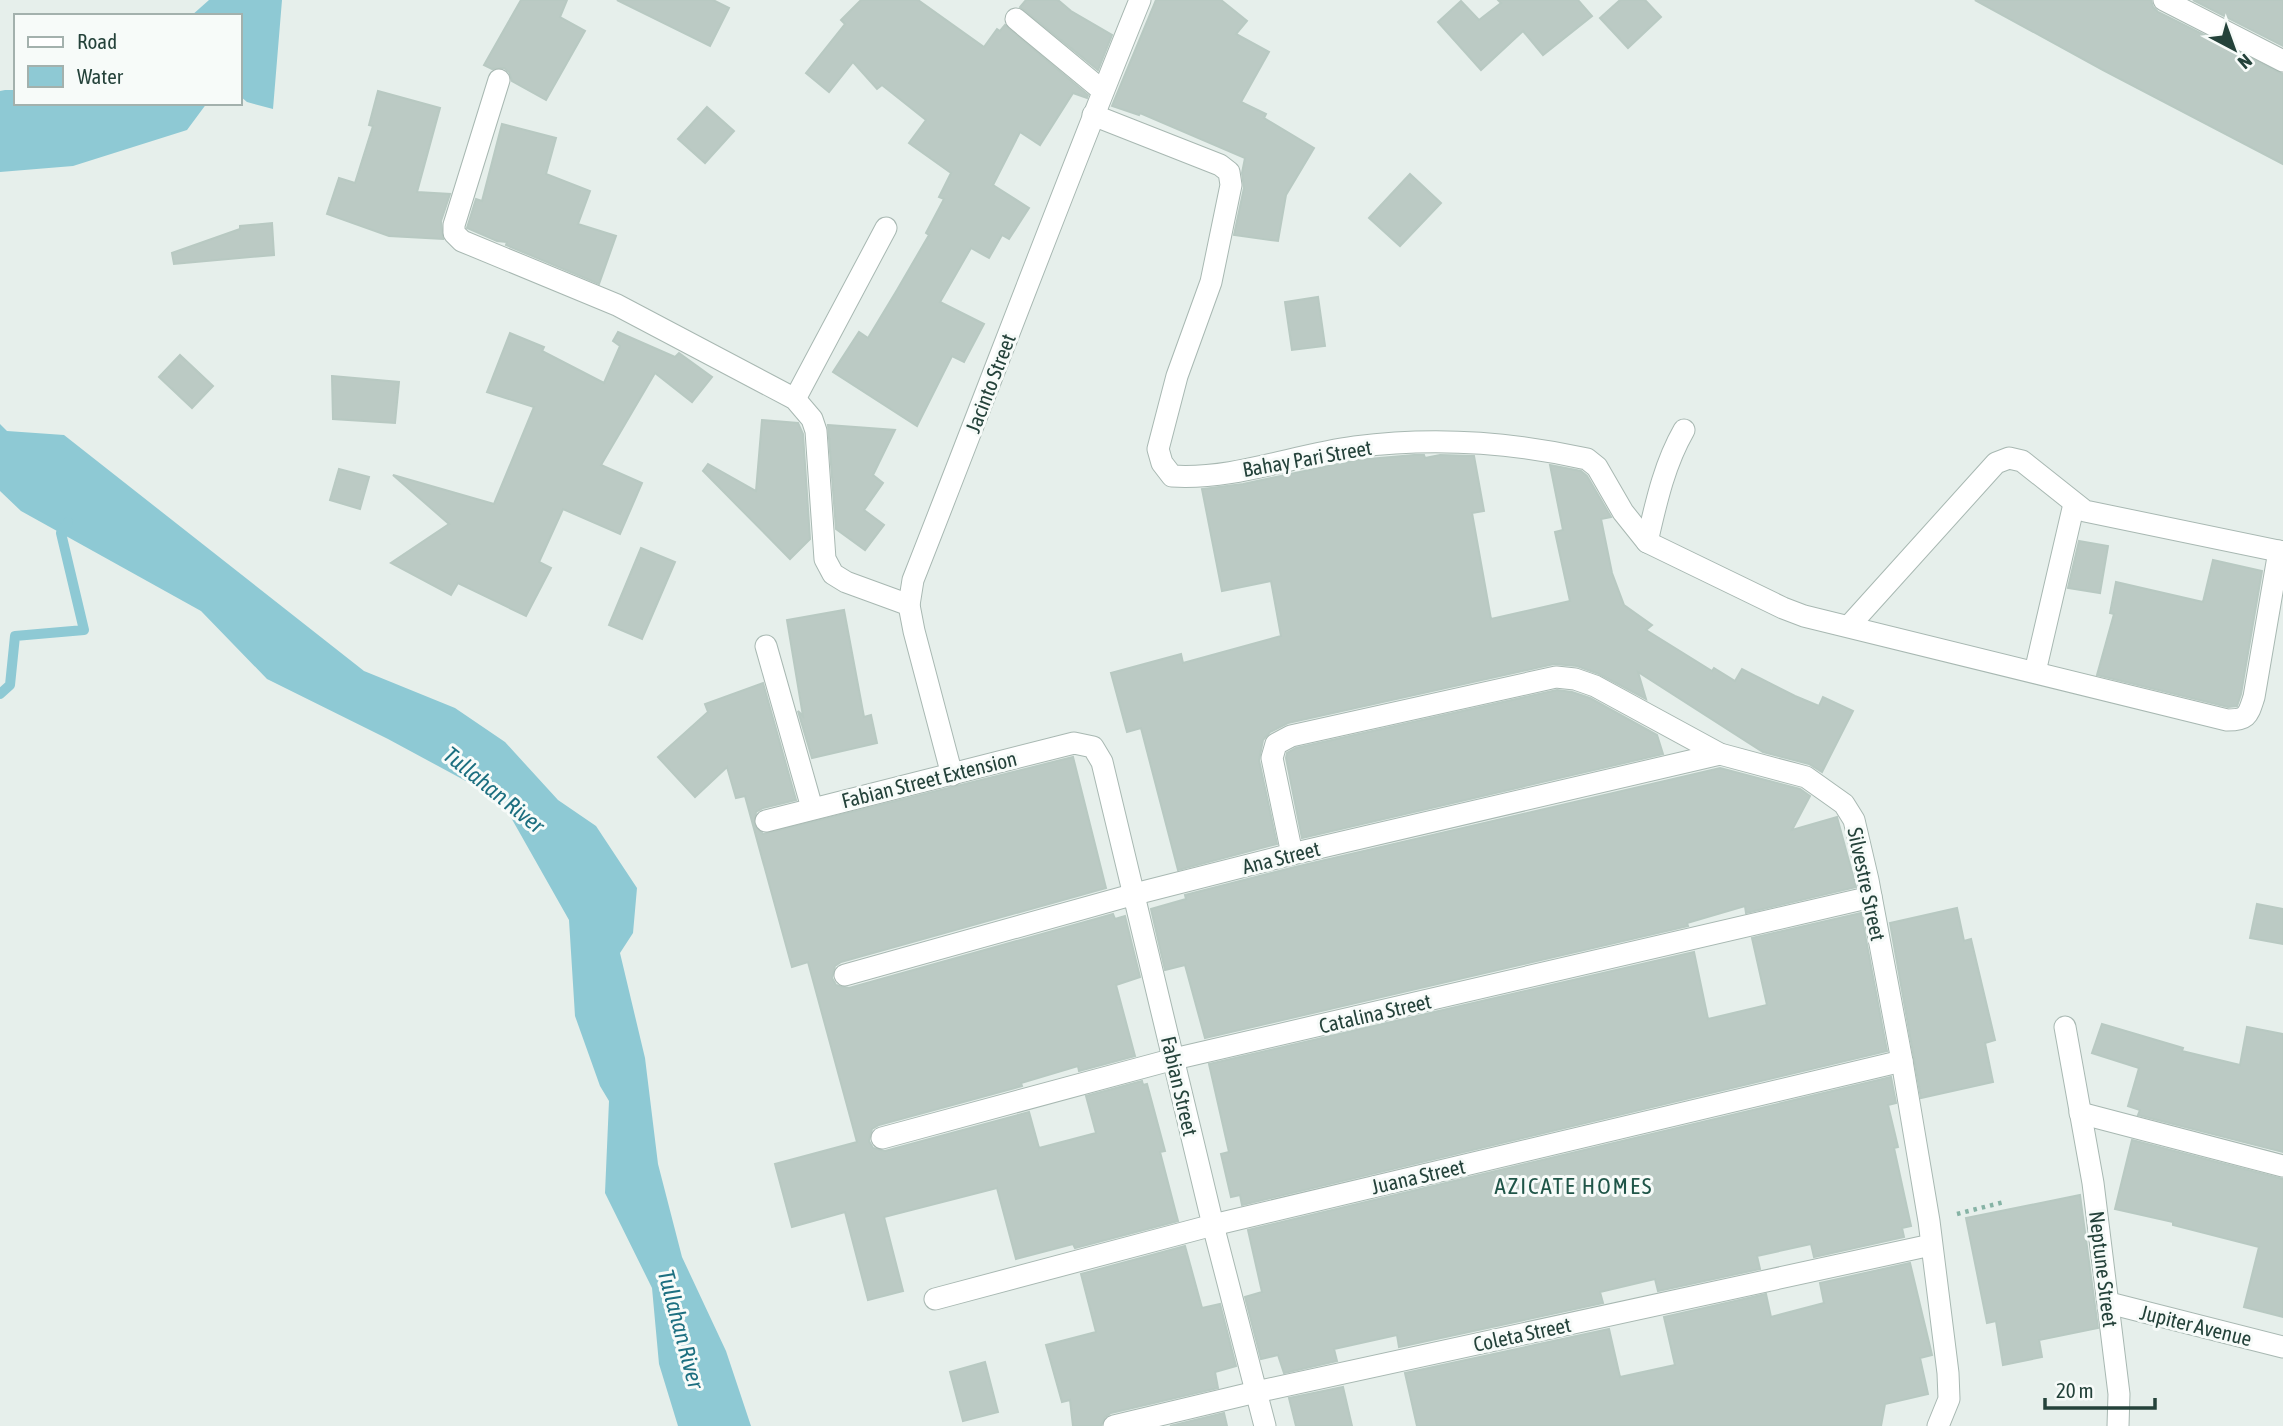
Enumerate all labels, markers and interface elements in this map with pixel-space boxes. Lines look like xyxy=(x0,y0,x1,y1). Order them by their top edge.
legend xyxy=(14,14,242,105)
north arrow xyxy=(2199,14,2269,84)
text: Road xyxy=(77,29,117,53)
text: N xyxy=(2234,50,2257,74)
text: Water xyxy=(77,64,124,88)
street label: Jacinto Street xyxy=(960,330,1020,436)
street label: Bahay Pari Street xyxy=(1241,435,1373,481)
water label: Tullahan River xyxy=(438,742,551,839)
street label: Fabian Street Extension xyxy=(839,746,1019,812)
street label: Silvestre Street xyxy=(1843,825,1891,943)
street label: Ana Street xyxy=(1240,836,1322,878)
street label: Catalina Street xyxy=(1317,988,1433,1038)
street label: Fabian Street xyxy=(1157,1034,1203,1138)
street label: Juana Street xyxy=(1369,1154,1467,1198)
district label: AZICATE HOMES xyxy=(1495,1173,1653,1199)
street label: Neptune Street xyxy=(2085,1210,2123,1328)
water label: Tullahan River xyxy=(653,1267,710,1392)
street label: Jupiter Avenue xyxy=(2138,1300,2254,1350)
street label: Coleta Street xyxy=(1471,1312,1573,1356)
scale bar xyxy=(2045,1366,2155,1410)
text: 20 m xyxy=(2056,1378,2094,1402)

